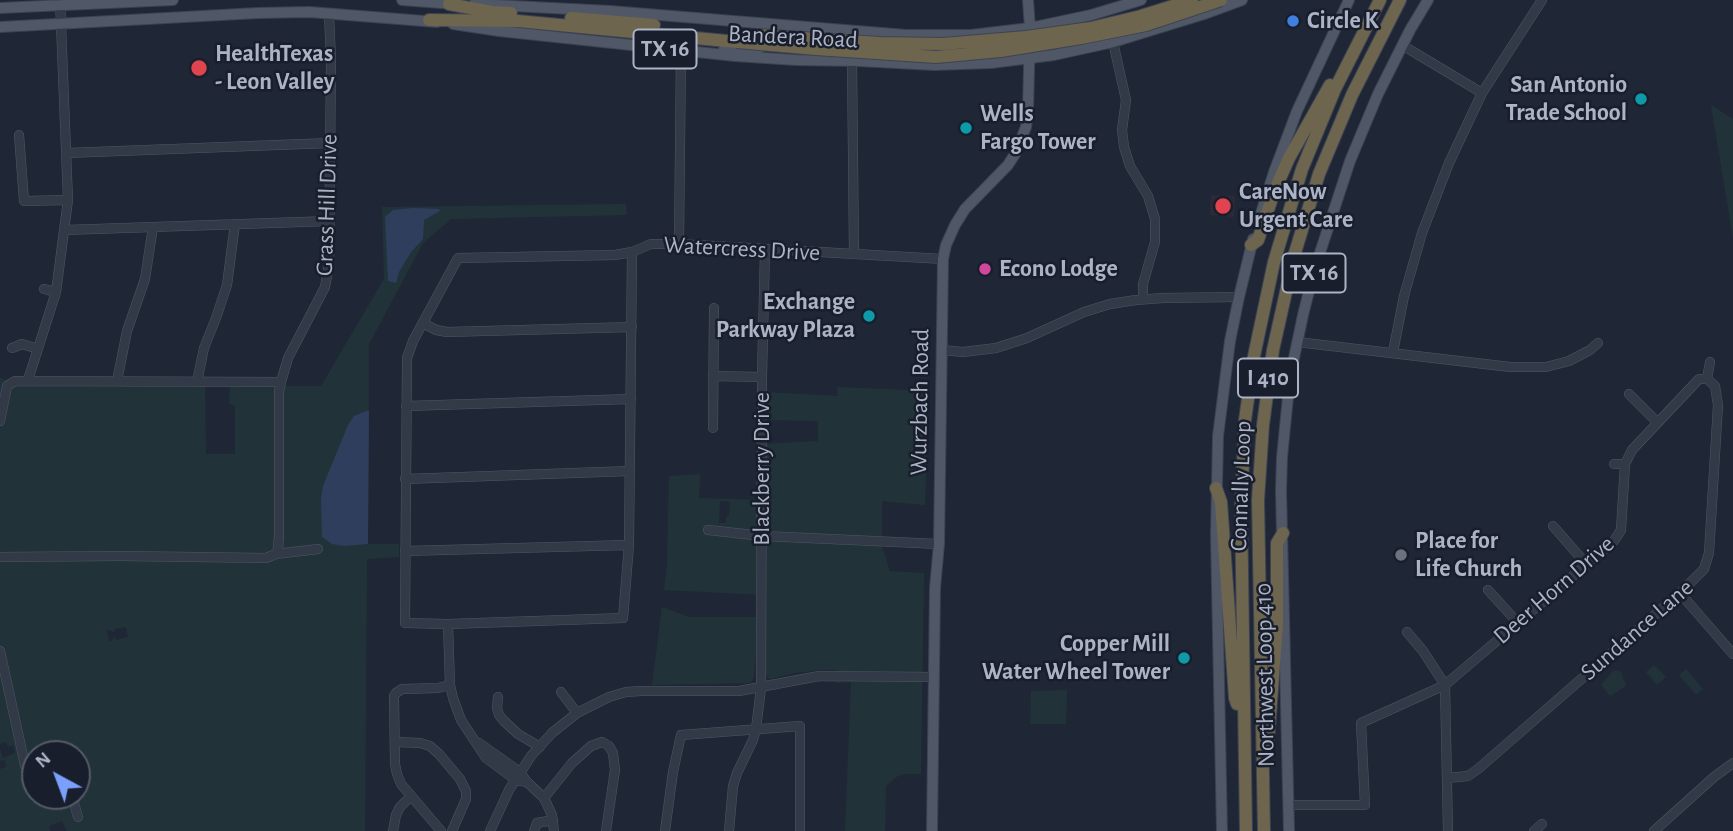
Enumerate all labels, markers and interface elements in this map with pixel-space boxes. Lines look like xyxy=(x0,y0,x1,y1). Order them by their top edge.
place label: Circle K xyxy=(1307,7,1378,35)
marker: Circle K xyxy=(1285,13,1301,29)
street label: Bandera Road xyxy=(727,19,859,55)
road number: TX 16 xyxy=(634,30,696,68)
place label: HealthTexas - Leon Valley xyxy=(215,40,334,96)
marker: HealthTexas - Leon Valley xyxy=(189,58,209,78)
place label: San Antonio Trade School xyxy=(1506,71,1627,127)
marker: San Antonio Trade School xyxy=(1633,91,1649,107)
place label: Wells Fargo Tower xyxy=(980,100,1096,156)
marker: Wells Fargo Tower xyxy=(958,120,974,136)
street label: Grass Hill Drive xyxy=(310,133,344,277)
place label: CareNow Urgent Care xyxy=(1239,178,1353,234)
marker: CareNow Urgent Care xyxy=(1213,196,1233,216)
street label: Watercress Drive xyxy=(663,231,821,267)
road number: TX 16 xyxy=(1282,254,1346,292)
place label: Econo Lodge xyxy=(999,255,1118,283)
marker: Econo Lodge xyxy=(977,261,993,277)
place label: Exchange Parkway Plaza xyxy=(716,288,855,344)
marker: Exchange Parkway Plaza xyxy=(861,308,877,324)
street label: Wurzbach Road xyxy=(904,328,936,476)
road number: I 410 xyxy=(1238,358,1298,398)
street label: Blackberry Drive xyxy=(748,392,776,546)
street label: Connally Loop xyxy=(1224,420,1258,552)
place label: Place for Life Church xyxy=(1415,527,1522,583)
street label: Deer Horn Drive xyxy=(1488,530,1620,650)
marker: Place for Life Church xyxy=(1393,547,1409,563)
street label: Sundance Lane xyxy=(1575,573,1699,687)
street label: Northwest Loop 410 xyxy=(1249,583,1281,767)
place label: Copper Mill Water Wheel Tower xyxy=(982,630,1170,686)
marker: Copper Mill Water Wheel Tower xyxy=(1176,650,1192,666)
north arrow xyxy=(21,740,91,810)
text: N xyxy=(32,749,54,772)

